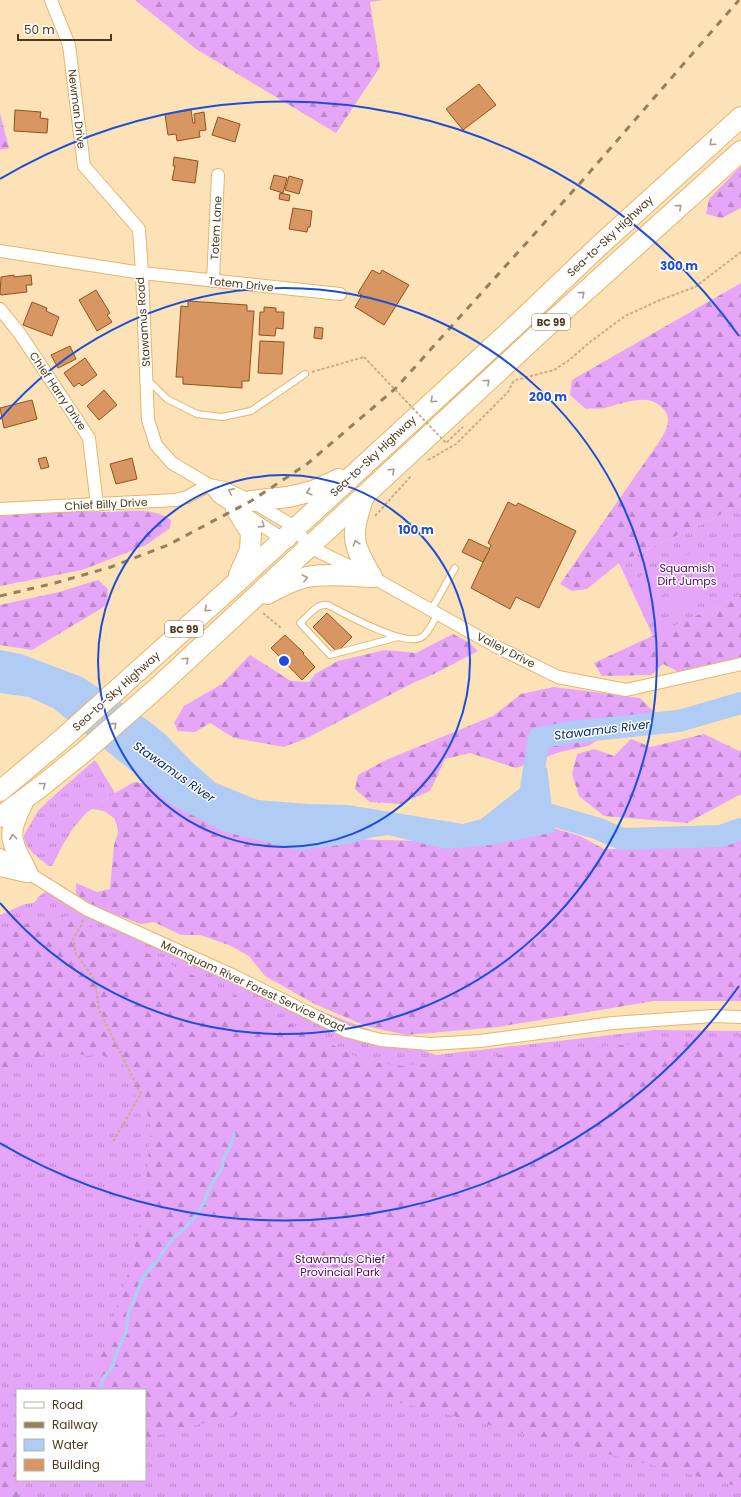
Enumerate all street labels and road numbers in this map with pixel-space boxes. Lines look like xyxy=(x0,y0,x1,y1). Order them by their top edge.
street label: Newman Drive xyxy=(64,68,90,150)
street label: Sea-to-Sky Highway xyxy=(563,191,657,280)
street label: Totem Lane xyxy=(206,195,226,260)
street label: Totem Drive xyxy=(208,273,275,295)
street label: Stawamus Road xyxy=(132,277,154,367)
road number: BC 99 xyxy=(532,314,570,330)
street label: Chief Harry Drive xyxy=(26,349,90,434)
street label: Sea-to-Sky Highway xyxy=(326,411,420,500)
street label: Chief Billy Drive xyxy=(64,494,148,514)
road number: BC 99 xyxy=(165,621,203,637)
street label: Valley Drive xyxy=(474,628,538,672)
street label: Sea-to-Sky Highway xyxy=(69,647,164,735)
street label: Mamquam River Forest Service Road xyxy=(158,936,348,1036)

